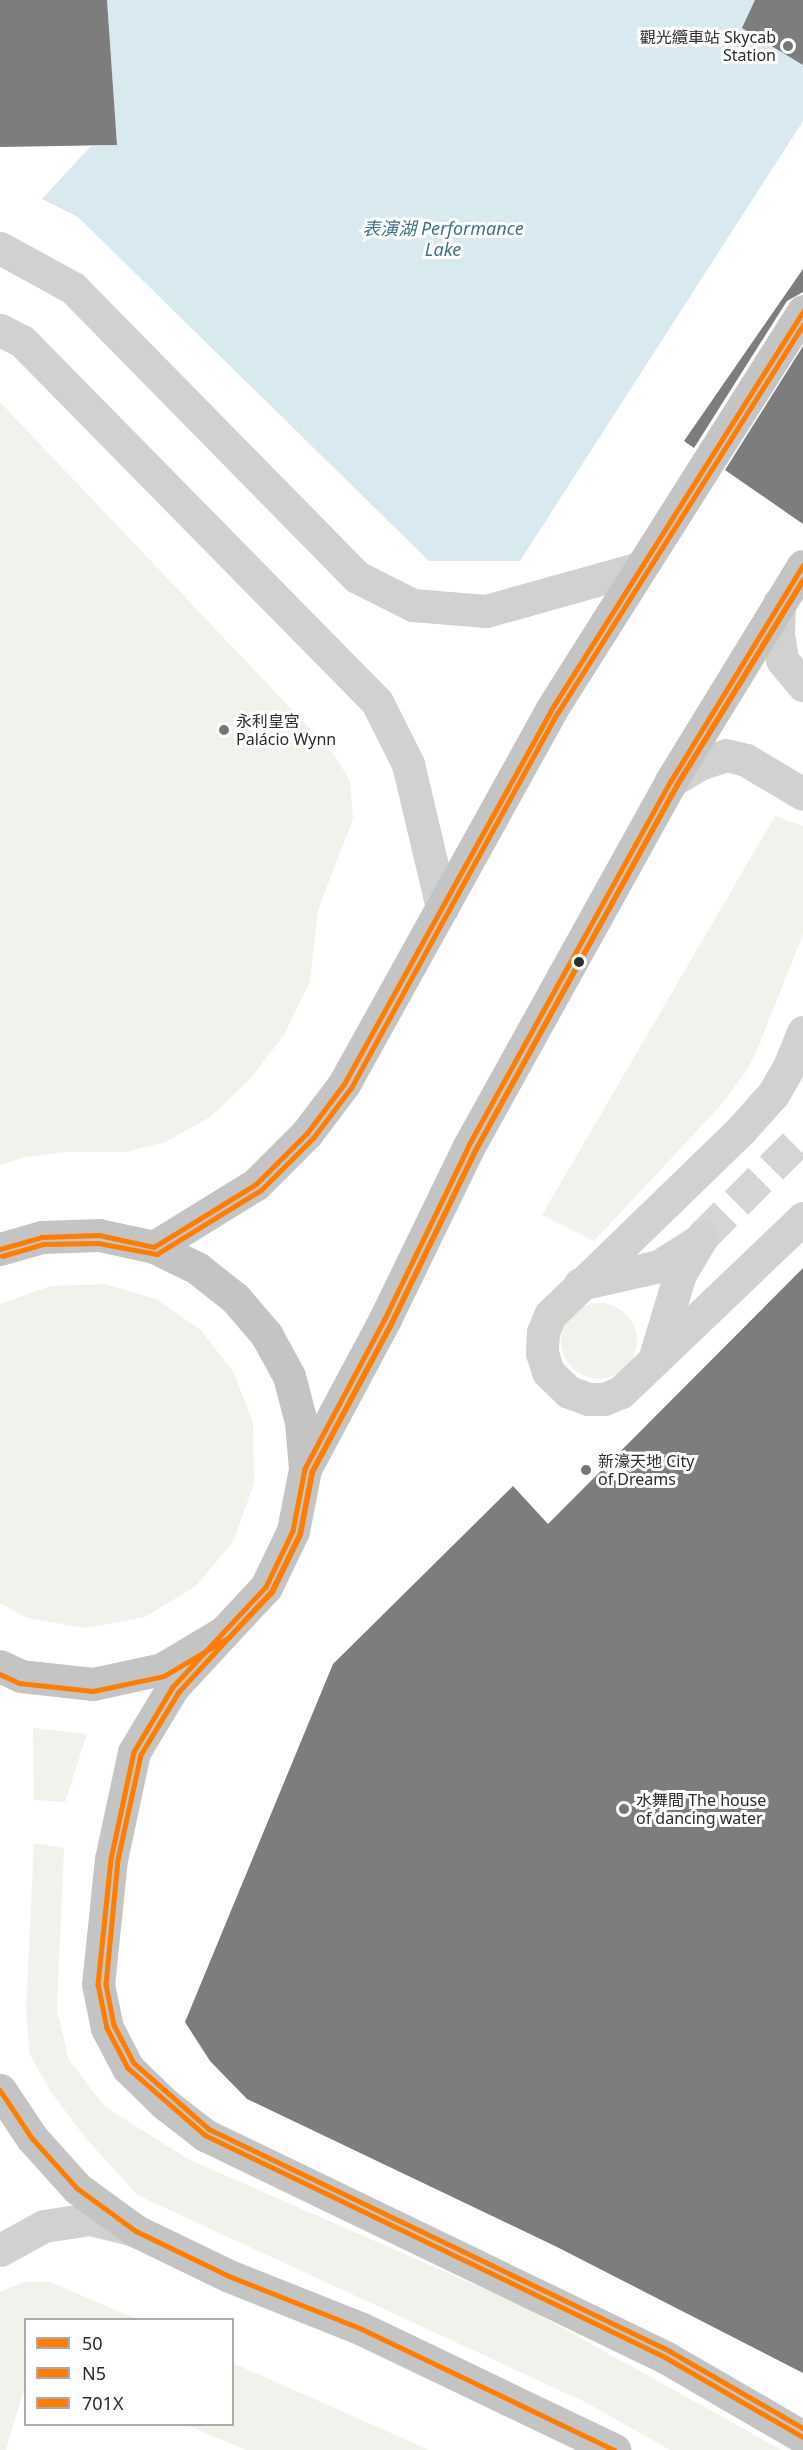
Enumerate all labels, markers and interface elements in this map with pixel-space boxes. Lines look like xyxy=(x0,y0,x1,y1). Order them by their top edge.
place label: 觀光纜車站 Skycab Station xyxy=(640,27,776,65)
marker: 觀光纜車站 Skycab Station xyxy=(781,39,795,53)
water label: 表演湖 Performance Lake xyxy=(362,218,524,260)
place label: 永利皇宮 Palácio Wynn xyxy=(236,711,336,749)
marker: 永利皇宮 Palácio Wynn xyxy=(217,723,231,737)
unlabelled marker xyxy=(573,956,585,968)
place label: 新濠天地 City of Dreams xyxy=(598,1451,694,1489)
marker: 新濠天地 City of Dreams xyxy=(579,1463,593,1477)
place label: 水舞間 The house of dancing water xyxy=(636,1790,766,1828)
marker: 水舞間 The house of dancing water xyxy=(617,1802,631,1816)
legend xyxy=(24,2318,234,2426)
text: 50 xyxy=(82,2331,103,2355)
text: N5 xyxy=(82,2361,106,2385)
text: 701X xyxy=(82,2391,123,2415)

